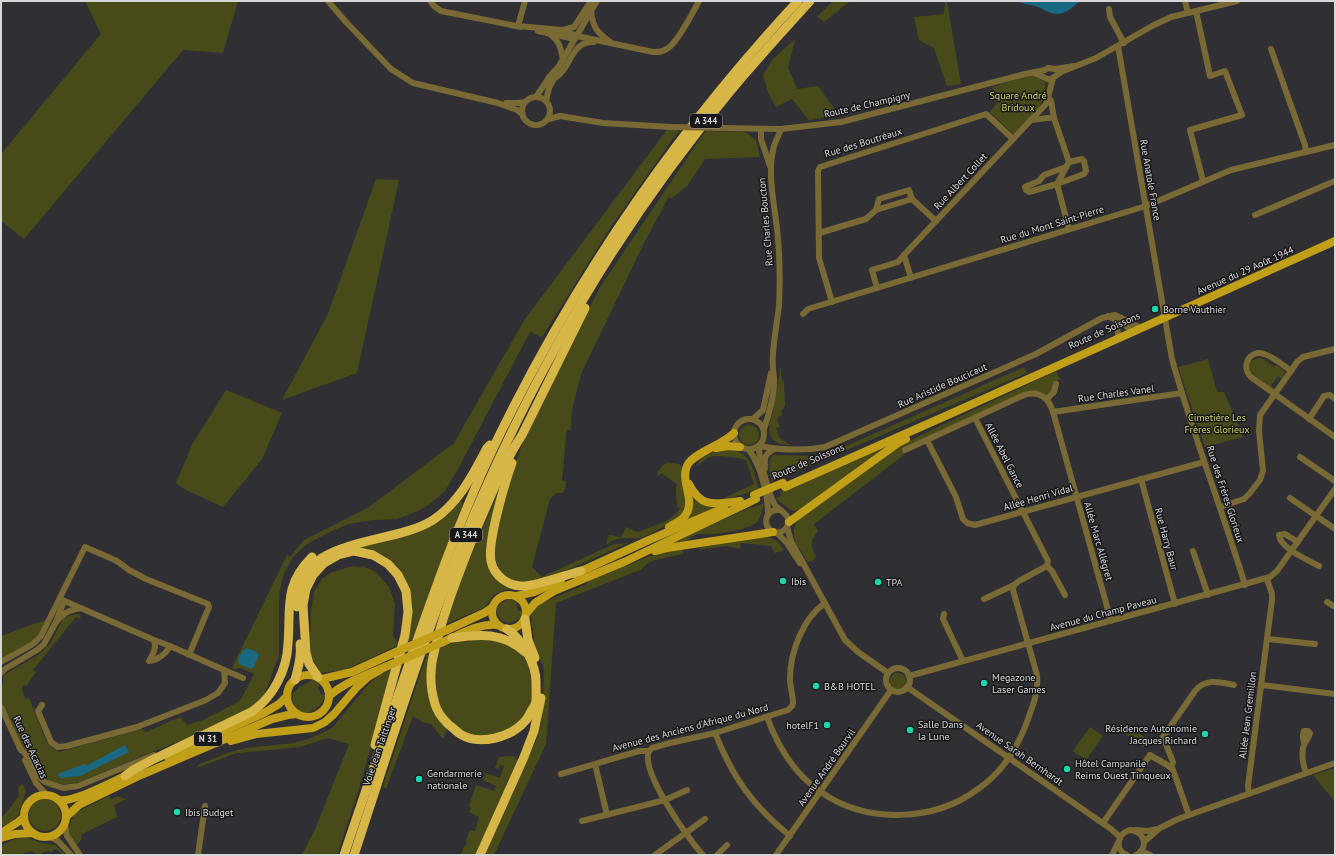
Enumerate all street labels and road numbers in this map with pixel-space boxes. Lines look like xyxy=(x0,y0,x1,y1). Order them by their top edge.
street label: Route de Champigny xyxy=(823,88,912,121)
road number: A 344 xyxy=(690,114,722,128)
street label: Rue des Boutréaux xyxy=(823,125,903,160)
street label: Rue Anatole France xyxy=(1137,138,1164,222)
street label: Rue Albert Collet xyxy=(931,150,990,212)
street label: Rue Charles Boucton xyxy=(755,177,776,267)
street label: Rue du Mont Saint-Pierre xyxy=(999,203,1105,246)
street label: Avenue du 29 Août 1944 xyxy=(1195,243,1296,298)
street label: Route de Soissons xyxy=(1066,309,1142,352)
street label: Rue Aristide Boucicaut xyxy=(896,360,989,411)
street label: Rue Charles Vanel xyxy=(1077,382,1155,405)
street label: Allée Abel Gance xyxy=(982,420,1027,490)
street label: Route de Soissons xyxy=(770,440,846,483)
street label: Rue des Frères Glorieux xyxy=(1204,444,1247,544)
street label: Allée Henri Vidal xyxy=(1002,481,1074,514)
street label: Allée Marc Allégret xyxy=(1081,500,1116,583)
street label: Rue Harry Baur xyxy=(1152,507,1181,572)
road number: A 344 xyxy=(450,528,482,542)
street label: Avenue du Champ Paveau xyxy=(1048,593,1158,634)
street label: Allée Jean Gremillon xyxy=(1236,671,1259,759)
street label: Avenue des Anciens d'Afrique du Nord xyxy=(611,700,770,755)
street label: Voie Jean Taittinger xyxy=(360,704,399,788)
street label: Rue des Acacias xyxy=(10,714,51,781)
street label: Avenue Sarah Bernhardt xyxy=(974,719,1066,789)
street label: Avenue André Bourvil xyxy=(795,726,858,809)
road number: N 31 xyxy=(194,732,222,746)

